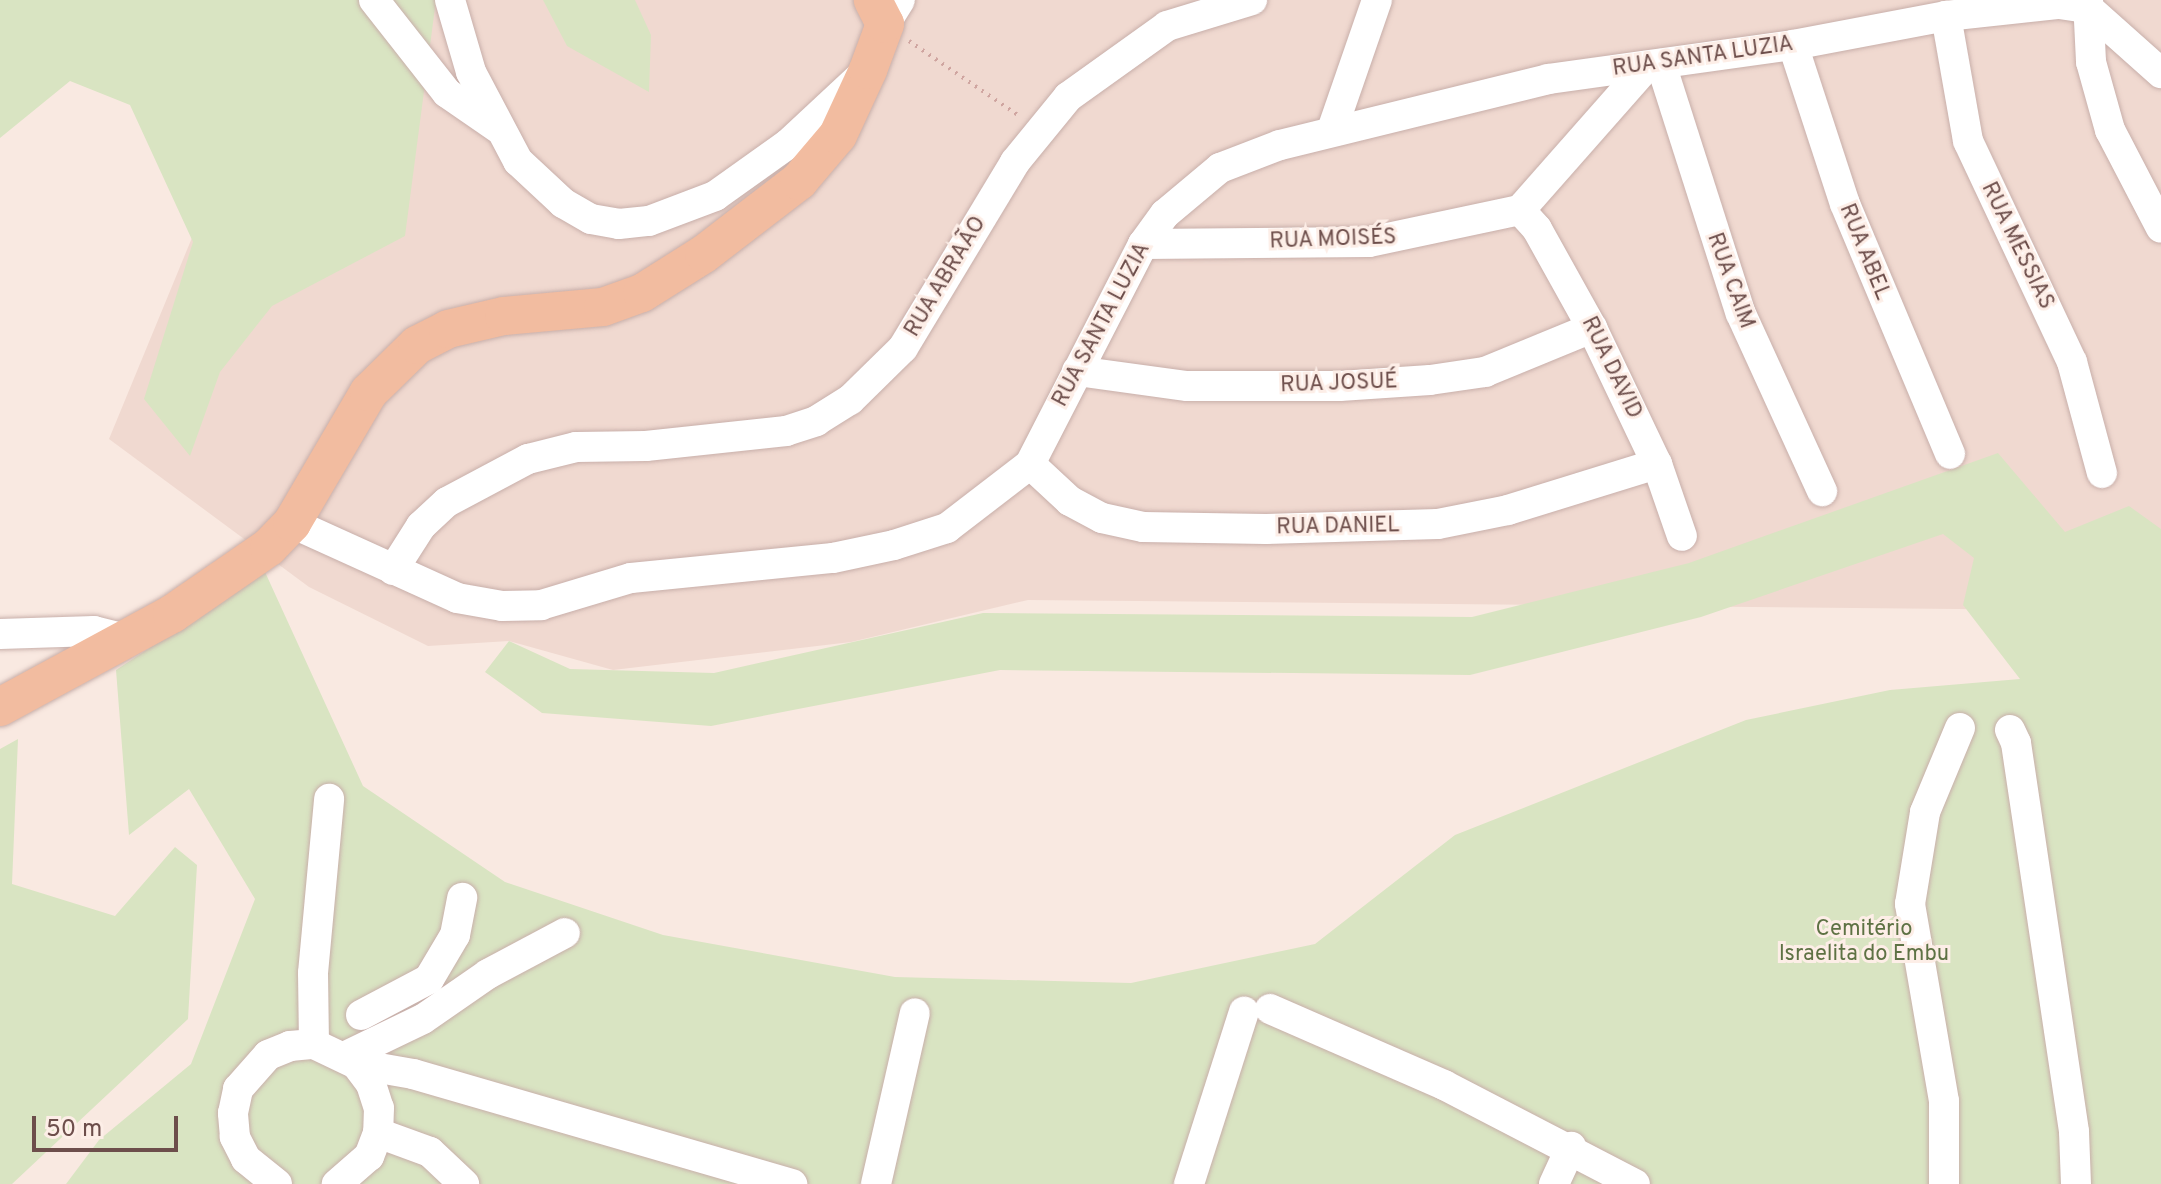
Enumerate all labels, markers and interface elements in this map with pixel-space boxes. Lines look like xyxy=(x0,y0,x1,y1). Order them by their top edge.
street label: RUA SANTA LUZIA xyxy=(1610,31,1796,83)
street label: RUA MESSIAS xyxy=(1975,178,2059,314)
street label: RUA ABEL xyxy=(1832,199,1896,305)
street label: RUA ABRAÃO xyxy=(899,211,993,343)
street label: RUA MOISÉS xyxy=(1269,225,1397,255)
street label: RUA CAIM xyxy=(1700,229,1760,333)
street label: RUA SANTA LUZIA xyxy=(1047,238,1157,412)
street label: RUA DAVID xyxy=(1575,312,1647,424)
street label: RUA JOSUÉ xyxy=(1279,369,1399,399)
street label: RUA DANIEL xyxy=(1276,513,1400,541)
park label: Cemitério Israelita do Embu xyxy=(1779,916,1949,968)
scale bar xyxy=(36,1100,182,1150)
text: 50 m xyxy=(46,1115,102,1145)

